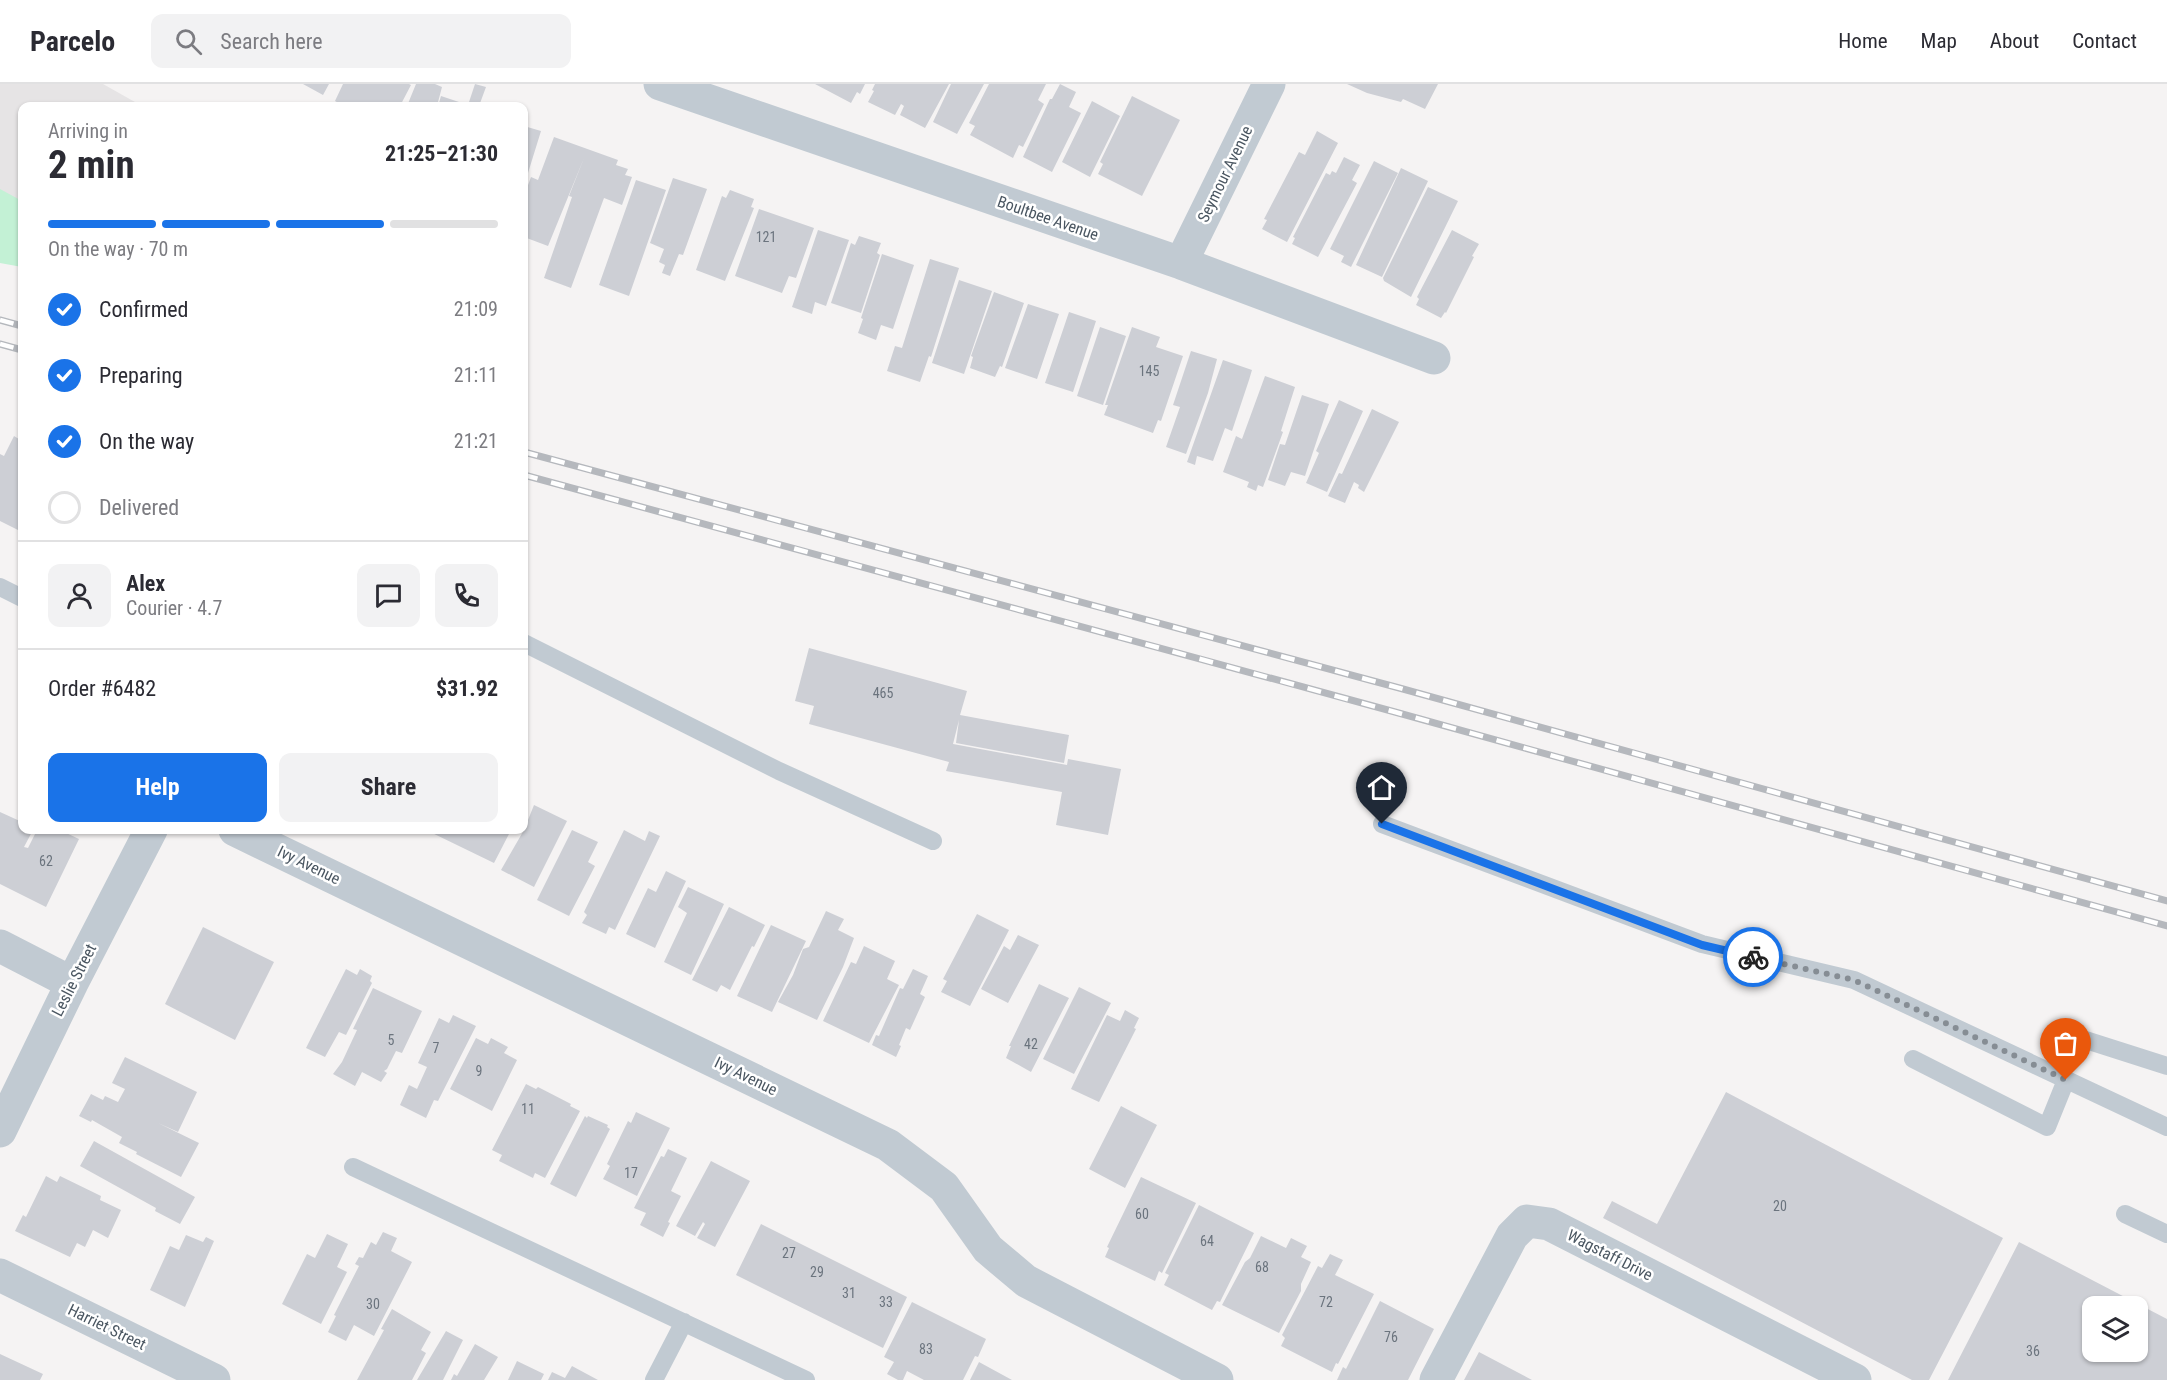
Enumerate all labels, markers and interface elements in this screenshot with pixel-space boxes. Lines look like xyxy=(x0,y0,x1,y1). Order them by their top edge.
search box xyxy=(151,14,571,68)
text: Parcelo xyxy=(30,25,115,58)
icon: search xyxy=(172,25,205,58)
text: Search here xyxy=(220,29,323,54)
text: Home xyxy=(1838,29,1888,53)
text: Map xyxy=(1921,29,1957,53)
text: About xyxy=(1990,29,2039,53)
text: Contact xyxy=(2072,29,2137,53)
text: Arriving in xyxy=(48,119,128,143)
street label: Seymour Avenue xyxy=(1193,123,1257,225)
text: 21:25–21:30 xyxy=(385,141,498,166)
text: 2 min xyxy=(48,142,135,188)
street label: Boultbee Avenue xyxy=(995,192,1101,244)
house number: 121 xyxy=(756,229,776,245)
text: On the way · 70 m xyxy=(48,237,188,261)
icon: check xyxy=(48,293,81,326)
text: Confirmed xyxy=(99,297,188,322)
text: 21:09 xyxy=(454,297,498,321)
icon: check xyxy=(48,359,81,392)
text: Preparing xyxy=(99,363,183,388)
text: 21:11 xyxy=(454,363,498,387)
house number: 145 xyxy=(1139,363,1159,379)
icon: check xyxy=(48,425,81,458)
text: On the way xyxy=(99,429,194,454)
text: 21:21 xyxy=(454,429,498,453)
text: Delivered xyxy=(99,495,179,520)
button: person xyxy=(48,564,111,627)
button: chat xyxy=(357,564,420,627)
button: phone xyxy=(435,564,498,627)
text: Alex xyxy=(126,571,165,596)
text: Courier · 4.7 xyxy=(126,596,222,620)
text: Order #6482 xyxy=(48,676,156,701)
text: $31.92 xyxy=(436,676,498,701)
house number: 465 xyxy=(873,685,893,701)
button: Help xyxy=(48,753,267,822)
button: Share xyxy=(279,753,498,822)
pin xyxy=(1356,762,1407,824)
icon: home xyxy=(1365,771,1398,804)
street label: Ivy Avenue xyxy=(275,842,343,888)
house number: 62 xyxy=(39,853,53,869)
courier xyxy=(1723,927,1783,987)
street label: Leslie Street xyxy=(48,941,100,1019)
icon: bike xyxy=(1737,941,1770,974)
pin xyxy=(2040,1018,2091,1080)
icon: bag xyxy=(2049,1027,2082,1060)
house number: 5 xyxy=(388,1032,395,1048)
house number: 42 xyxy=(1024,1036,1038,1052)
house number: 7 xyxy=(433,1040,440,1056)
street label: Ivy Avenue xyxy=(712,1053,780,1099)
house number: 9 xyxy=(476,1063,482,1079)
house number: 11 xyxy=(521,1101,535,1117)
house number: 17 xyxy=(624,1165,638,1181)
house number: 20 xyxy=(1773,1198,1787,1214)
house number: 60 xyxy=(1135,1206,1149,1222)
street label: Wagstaff Drive xyxy=(1564,1225,1656,1285)
house number: 64 xyxy=(1200,1233,1214,1249)
house number: 27 xyxy=(782,1245,796,1261)
house number: 68 xyxy=(1255,1259,1269,1275)
house number: 29 xyxy=(810,1264,824,1280)
house number: 31 xyxy=(842,1285,856,1301)
house number: 33 xyxy=(879,1294,893,1310)
house number: 72 xyxy=(1319,1294,1333,1310)
house number: 30 xyxy=(366,1296,380,1312)
map controls xyxy=(2082,1296,2148,1362)
button: layers xyxy=(2082,1296,2148,1362)
street label: Harriet Street xyxy=(65,1300,149,1354)
house number: 76 xyxy=(1384,1329,1398,1345)
house number: 83 xyxy=(919,1341,933,1357)
house number: 36 xyxy=(2026,1343,2040,1359)

